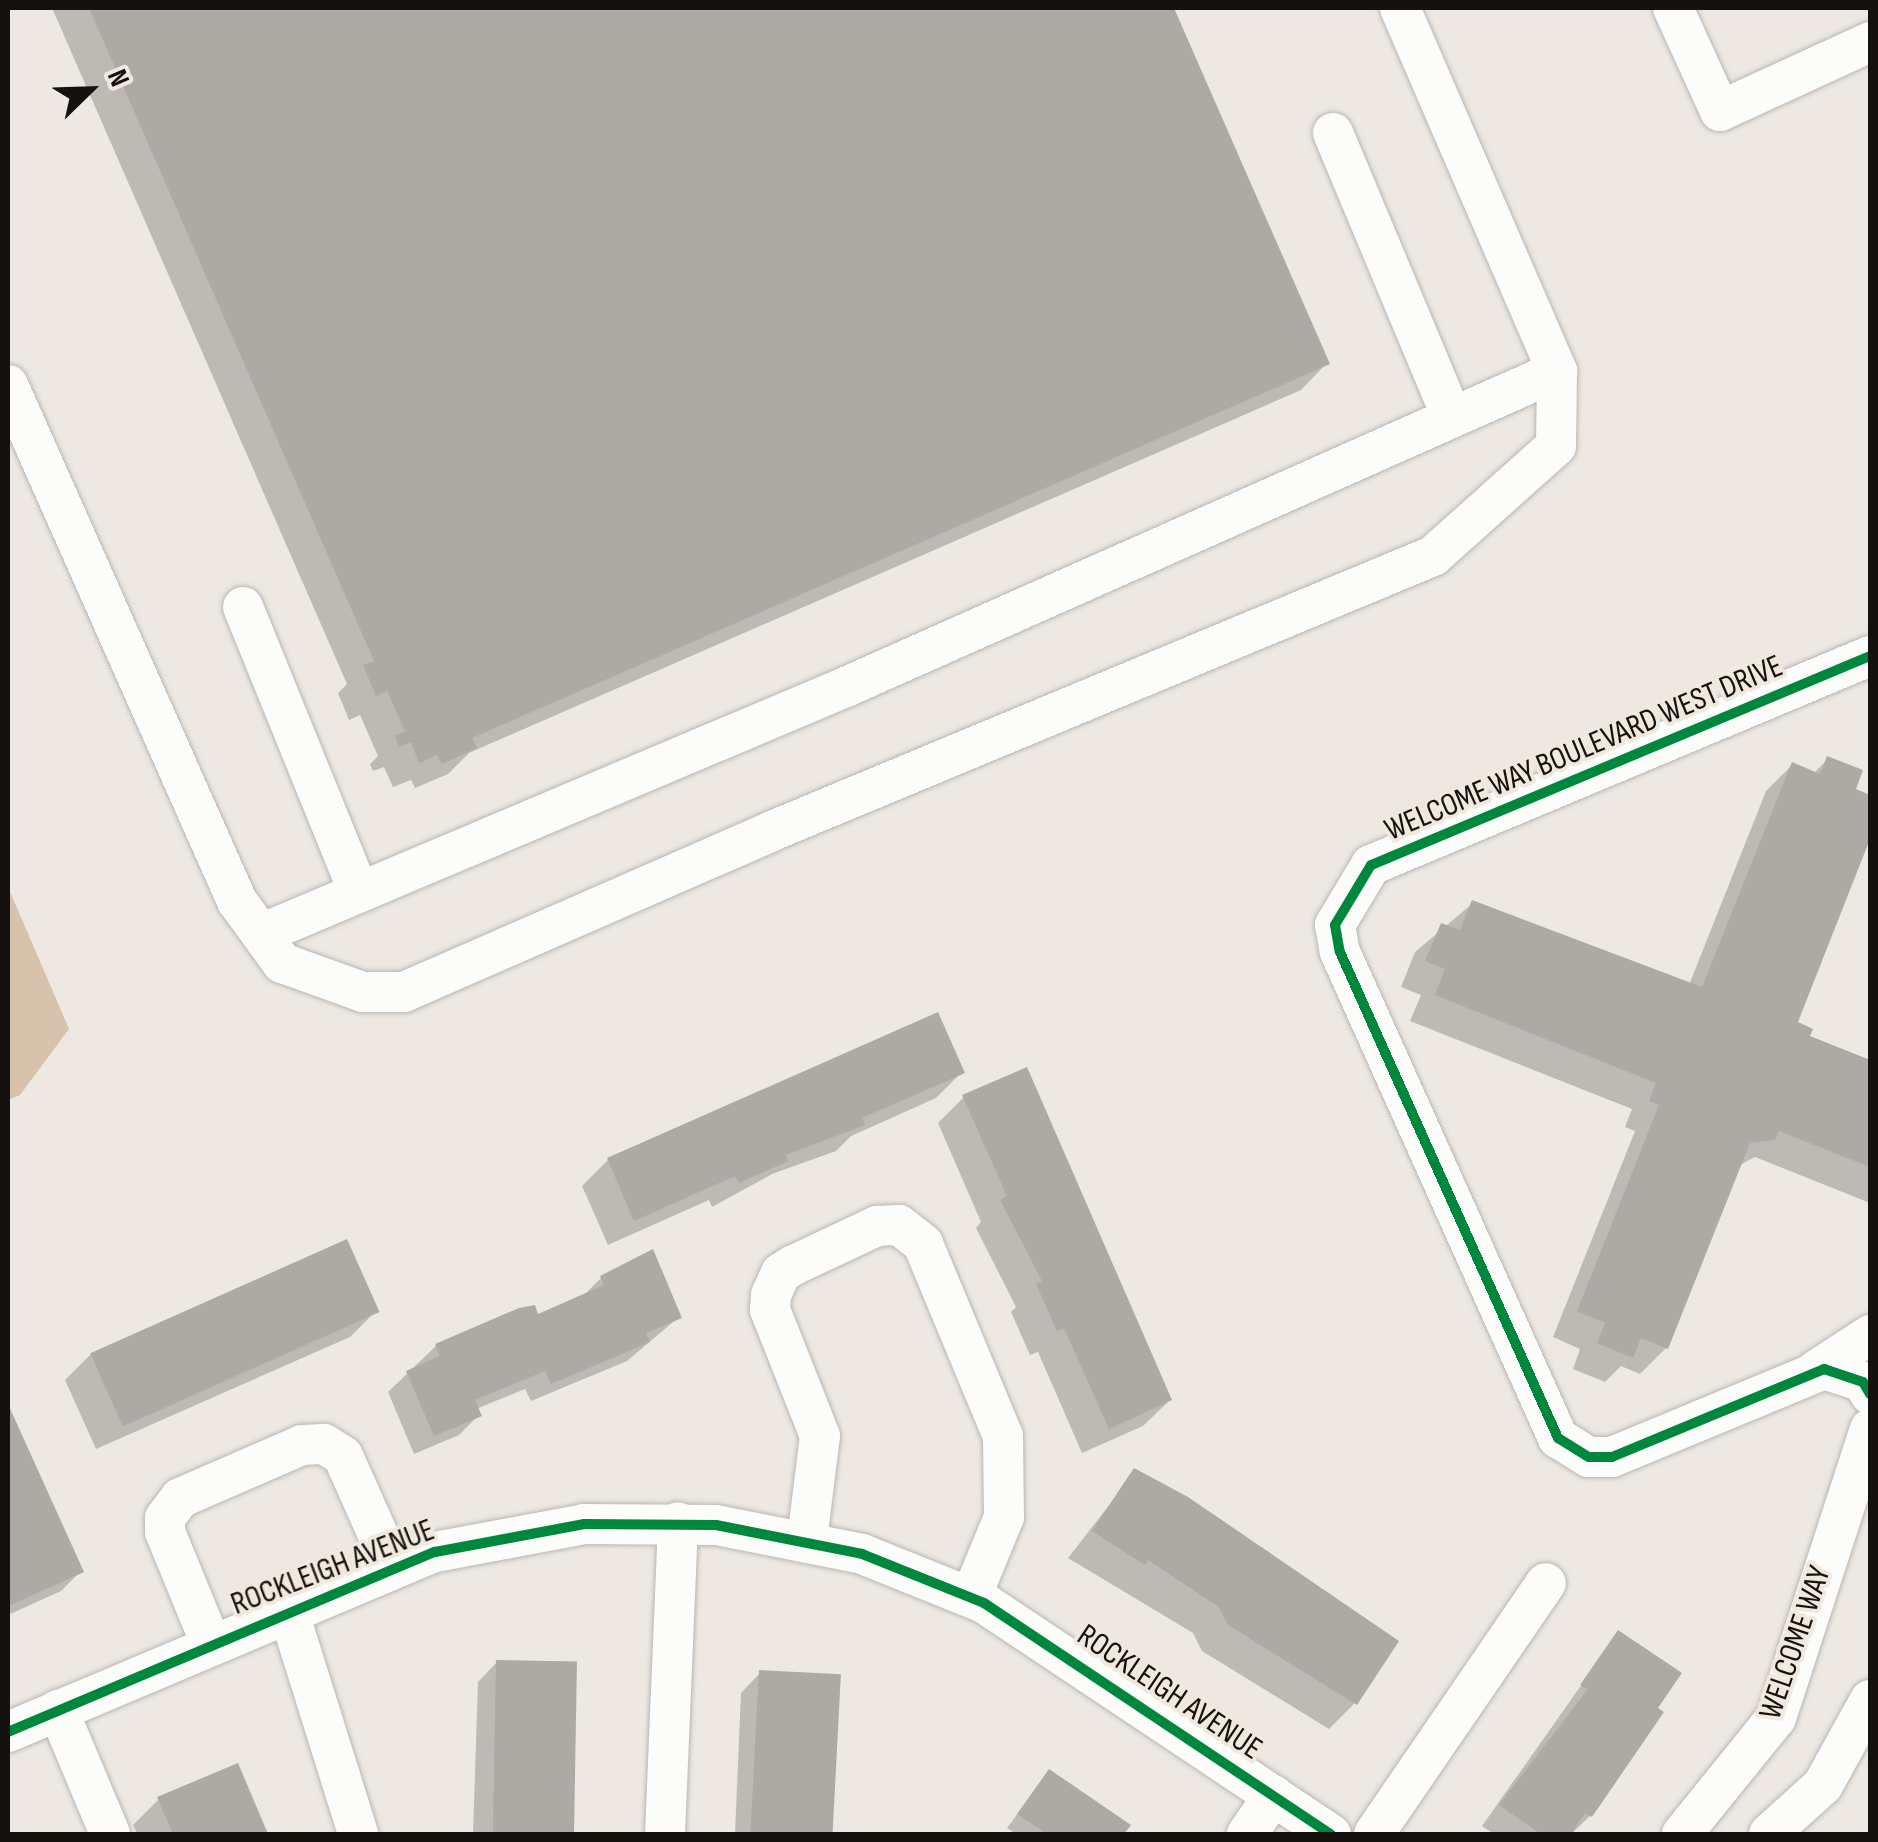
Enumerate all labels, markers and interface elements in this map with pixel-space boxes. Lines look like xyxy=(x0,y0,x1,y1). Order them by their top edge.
north arrow xyxy=(40,40,140,140)
text: N xyxy=(100,65,136,91)
street label: WELCOME WAY BOULEVARD WEST DRIVE xyxy=(1379,648,1789,850)
street label: ROCKLEIGH AVENUE xyxy=(226,1512,440,1624)
street label: WELCOME WAY xyxy=(1752,1561,1840,1725)
street label: ROCKLEIGH AVENUE xyxy=(1069,1617,1269,1769)

